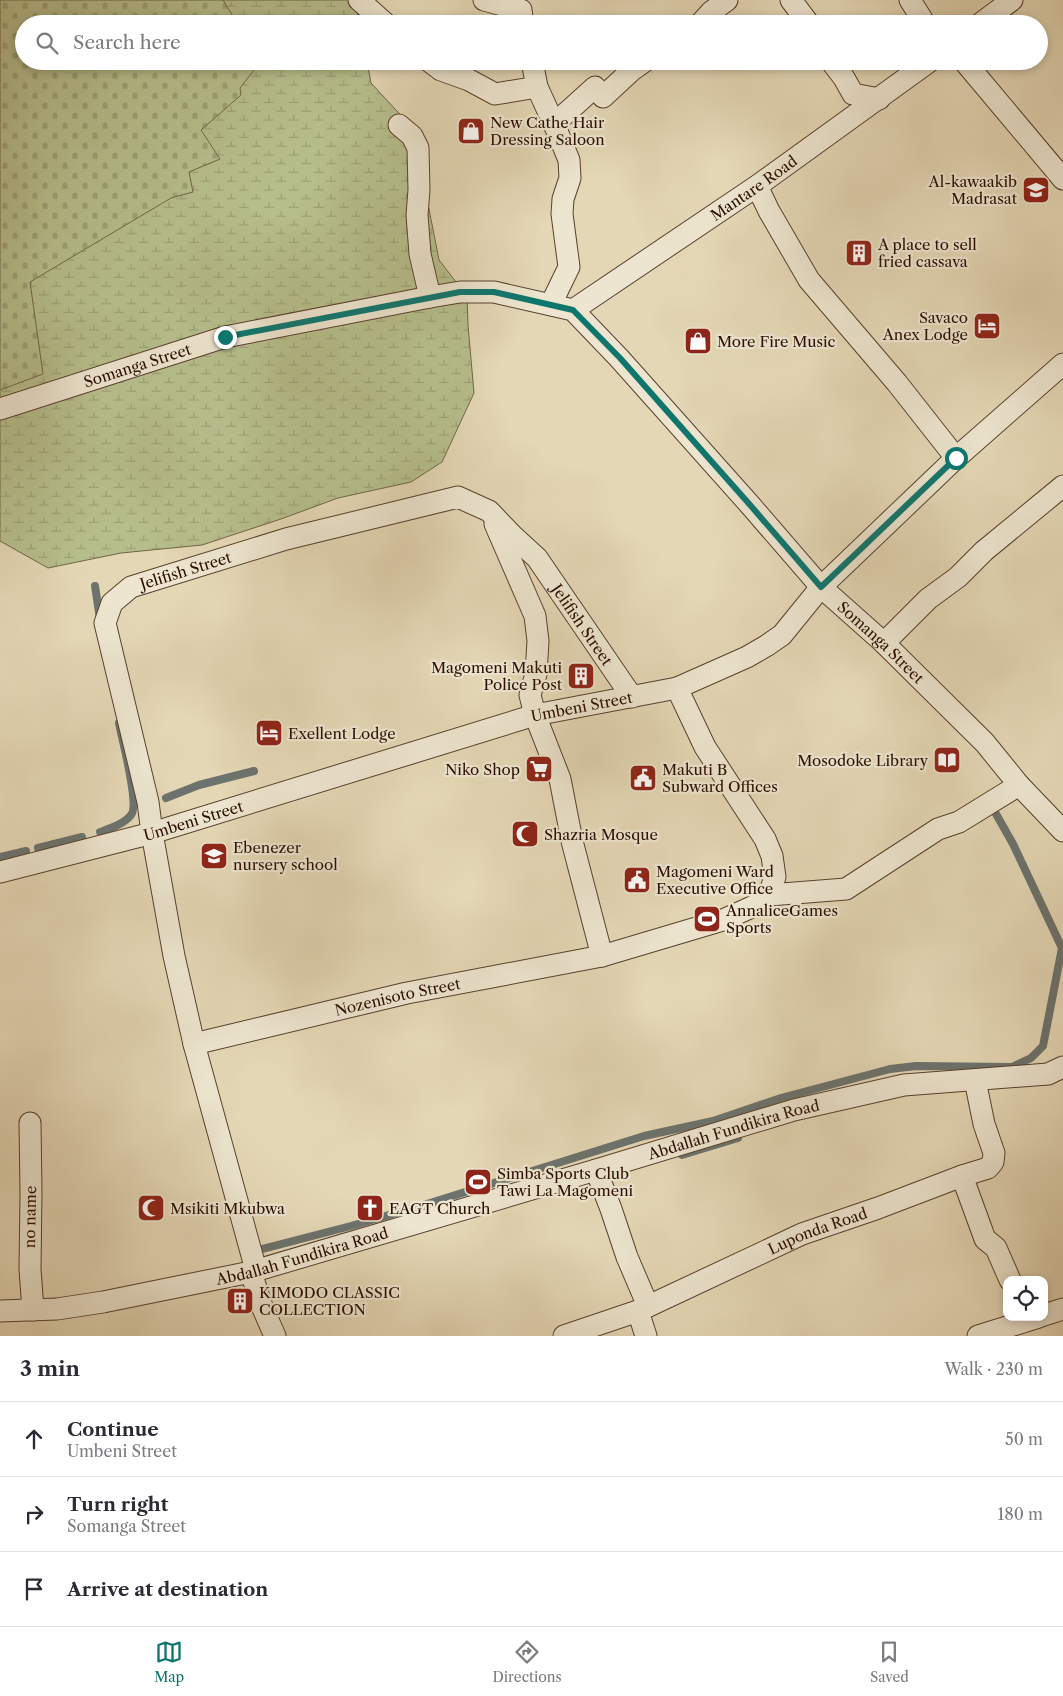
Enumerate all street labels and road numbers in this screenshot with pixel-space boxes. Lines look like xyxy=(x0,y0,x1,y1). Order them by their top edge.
street label: Mantare Road xyxy=(706,151,800,224)
street label: Somanga Street xyxy=(81,339,194,391)
street label: Jelifish Street xyxy=(136,547,234,594)
street label: Jelifish Street xyxy=(547,578,617,669)
street label: Somanga Street xyxy=(834,597,929,688)
street label: Umbeni Street xyxy=(529,687,635,725)
street label: Umbeni Street xyxy=(141,796,246,844)
street label: Nozenisoto Street xyxy=(333,973,463,1019)
street label: Abdallah Fundikira Road xyxy=(645,1095,821,1164)
street label: no name xyxy=(20,1186,40,1248)
street label: Luponda Road xyxy=(765,1203,870,1258)
street label: Abdallah Fundikira Road xyxy=(213,1223,390,1289)

